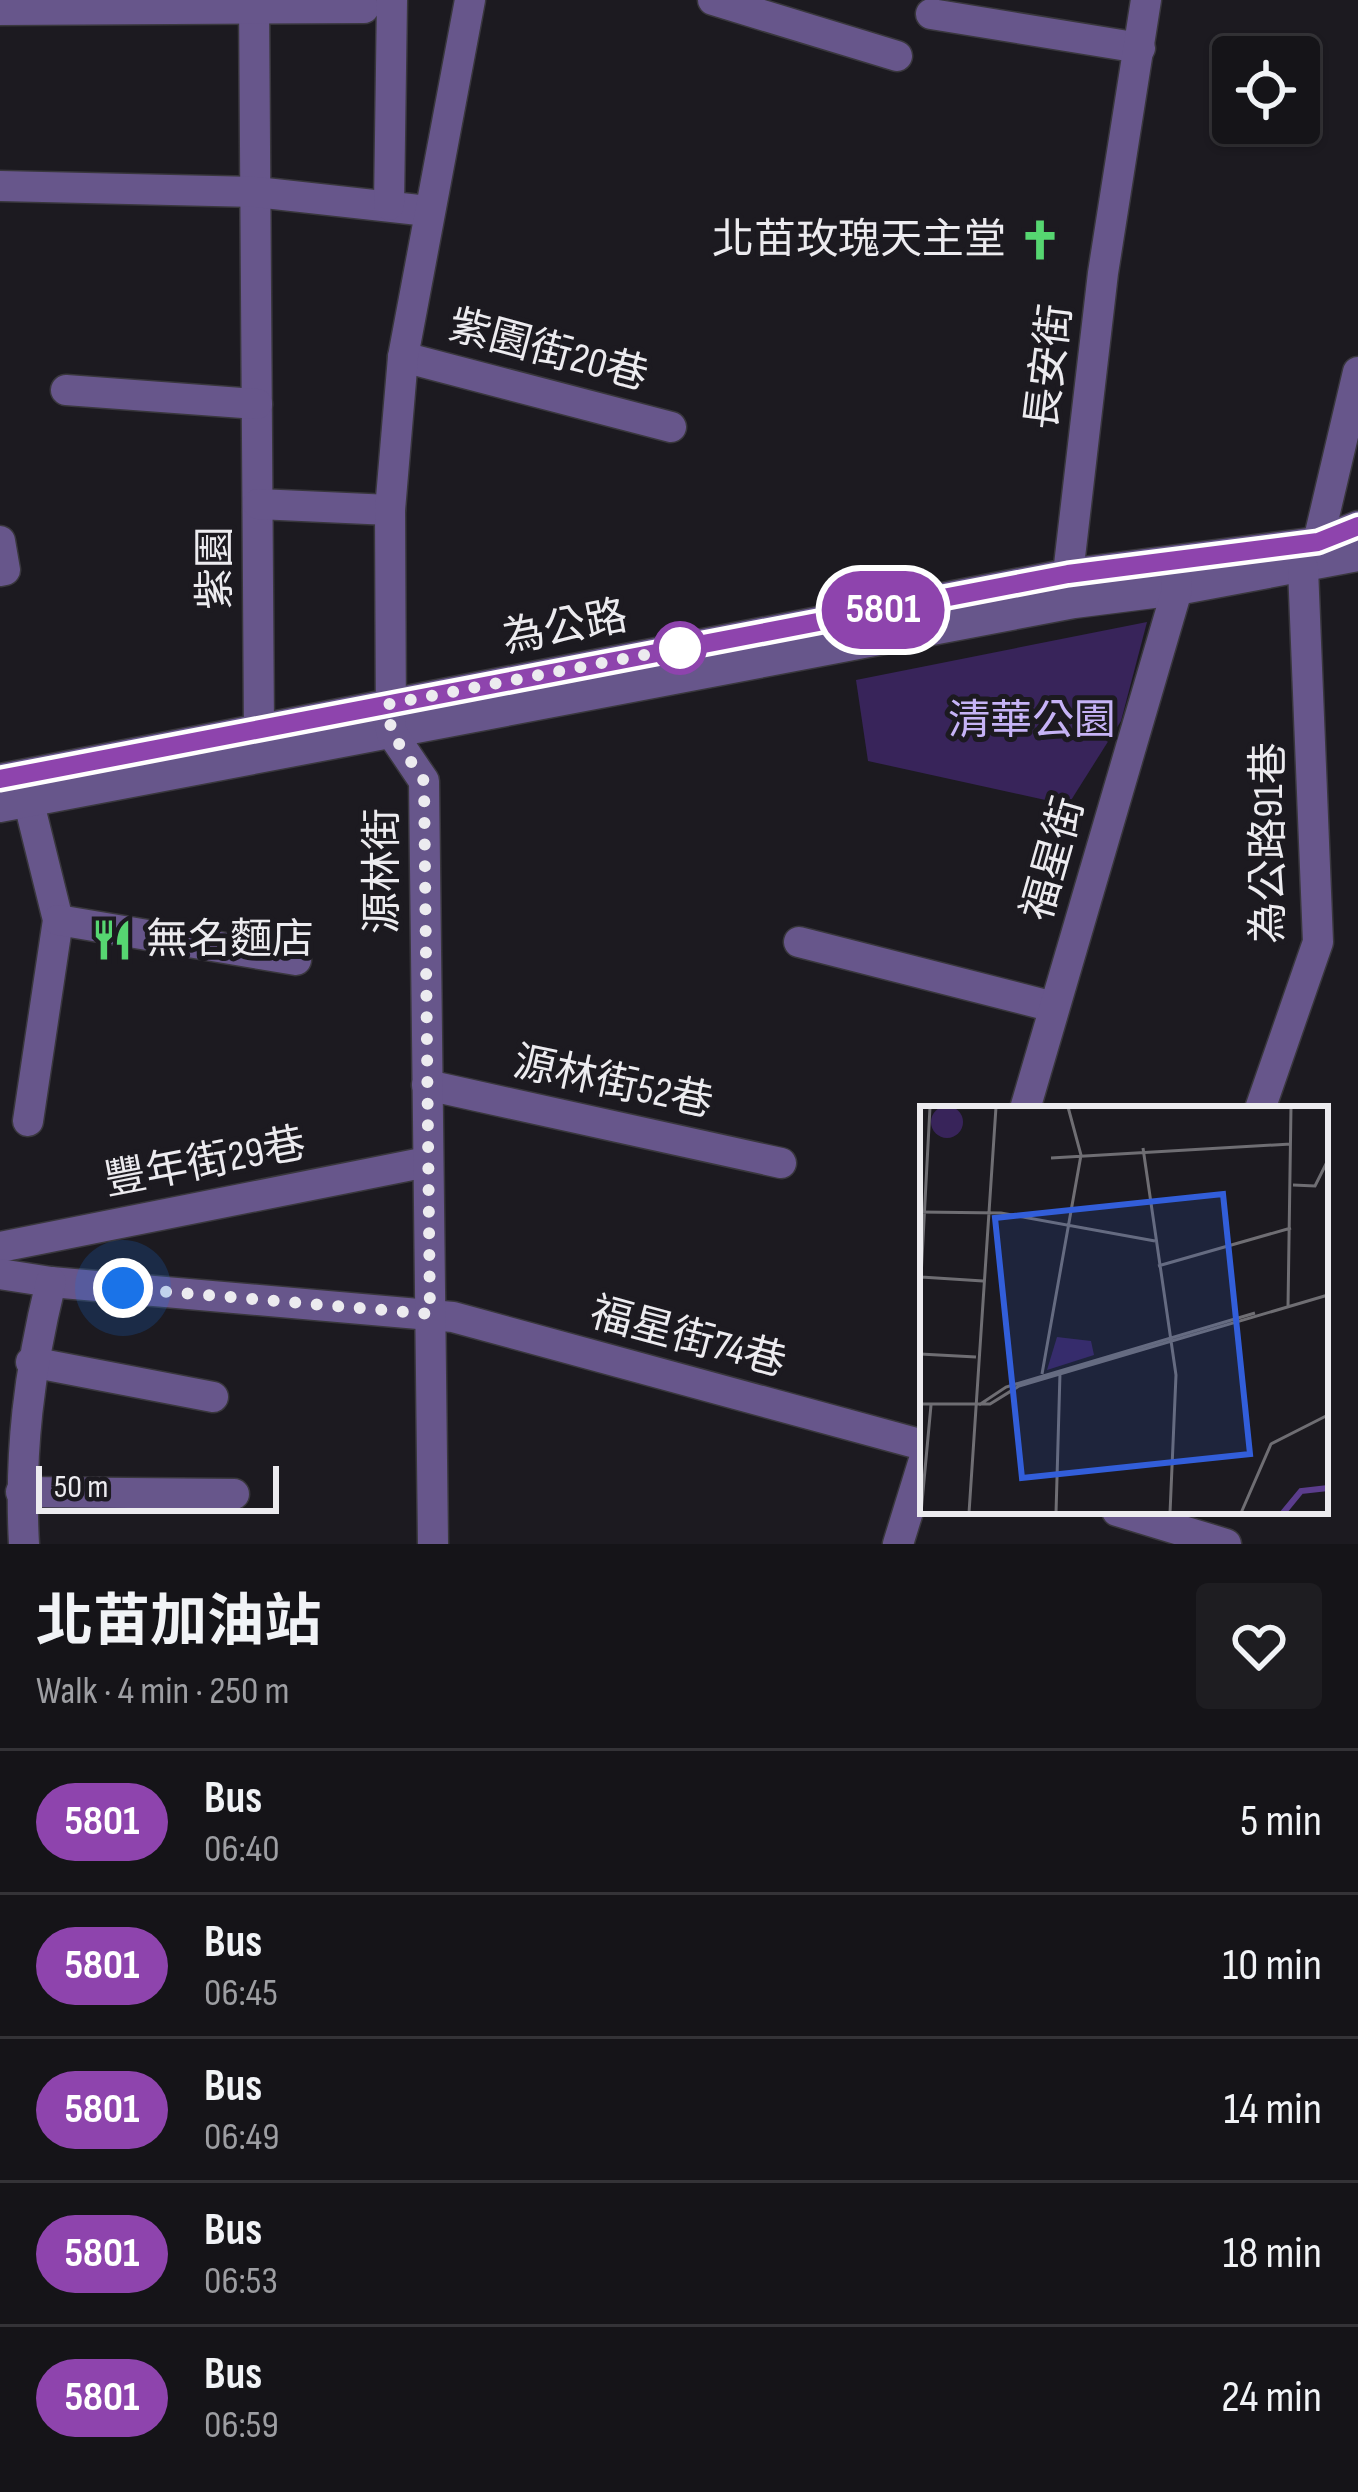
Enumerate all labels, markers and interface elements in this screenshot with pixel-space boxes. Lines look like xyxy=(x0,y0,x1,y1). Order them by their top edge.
map controls xyxy=(1212,36,1320,144)
button: locate xyxy=(1212,36,1320,144)
place label: 北苗玫瑰天主堂 xyxy=(712,215,1006,266)
church icon: 北苗玫瑰天主堂 xyxy=(1017,217,1063,263)
street label: 紫園街20巷 xyxy=(443,300,653,402)
street label: 長安街 xyxy=(1017,301,1083,433)
street label: 紫園 xyxy=(191,526,242,610)
line badge: 5801 xyxy=(799,571,967,649)
text: 5801 xyxy=(846,584,920,635)
street label: 為公路 xyxy=(498,591,632,665)
unlabelled marker xyxy=(655,623,705,673)
park label: 清華公園 xyxy=(948,696,1116,747)
street label: 為公路91巷 xyxy=(1244,742,1295,944)
street label: 福星街 xyxy=(1012,791,1096,927)
street label: 源林街 xyxy=(358,808,409,934)
place label: 無名麵店 xyxy=(146,915,314,966)
restaurant icon: 無名麵店 xyxy=(89,917,135,963)
street label: 源林街52巷 xyxy=(509,1037,717,1129)
inset map xyxy=(920,1106,1328,1514)
street label: 豐年街29巷 xyxy=(100,1119,310,1207)
your location xyxy=(93,1258,153,1318)
street label: 福星街74巷 xyxy=(585,1287,791,1389)
scale bar xyxy=(36,1460,279,1513)
text: 50 m xyxy=(54,1467,108,1507)
button: heart xyxy=(1196,1583,1322,1709)
text: 北苗加油站 xyxy=(36,1589,321,1657)
text: Walk · 4 min · 250 m xyxy=(36,1668,290,1715)
text: Bus xyxy=(204,1771,262,1826)
text: 5 min xyxy=(1240,1794,1322,1849)
text: 5801 xyxy=(65,1796,139,1847)
text: 06:40 xyxy=(204,1826,280,1873)
text: Bus xyxy=(204,1915,262,1970)
text: 10 min xyxy=(1223,1938,1322,1993)
text: 5801 xyxy=(65,1940,139,1991)
text: 06:45 xyxy=(204,1970,278,2017)
text: Bus xyxy=(204,2059,262,2114)
text: 14 min xyxy=(1224,2082,1322,2137)
text: 5801 xyxy=(65,2084,139,2135)
text: 06:49 xyxy=(204,2114,280,2161)
text: Bus xyxy=(204,2203,262,2258)
text: 18 min xyxy=(1223,2226,1322,2281)
text: 5801 xyxy=(65,2228,139,2279)
text: 06:53 xyxy=(204,2258,278,2305)
text: Bus xyxy=(204,2347,262,2402)
text: 24 min xyxy=(1221,2370,1322,2425)
text: 5801 xyxy=(65,2372,139,2423)
text: 06:59 xyxy=(204,2402,279,2449)

